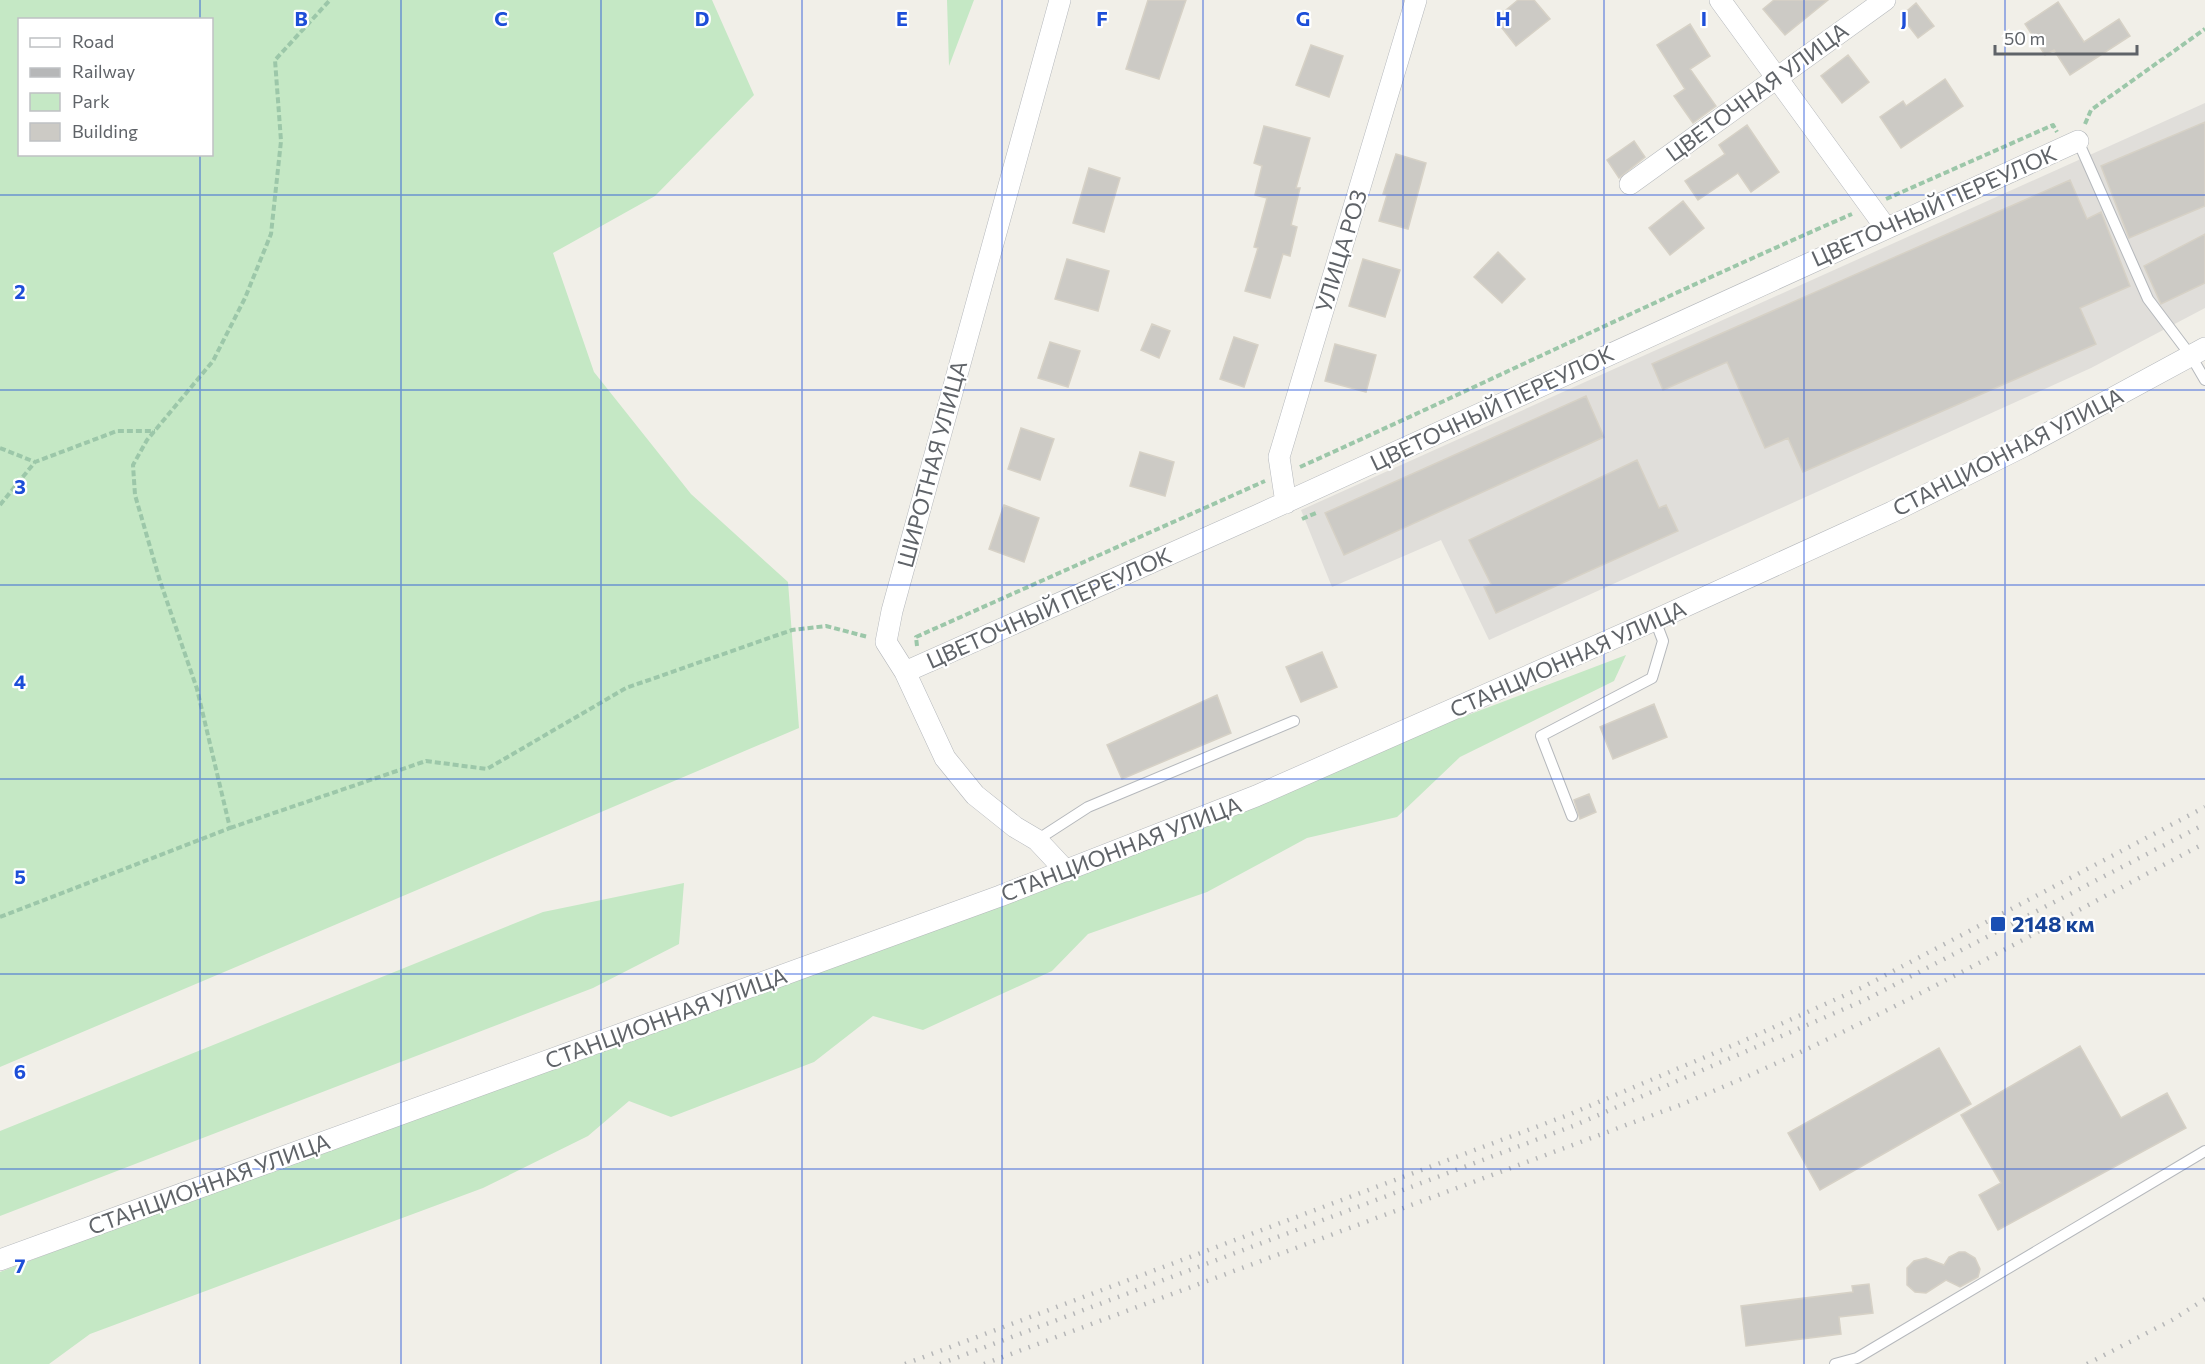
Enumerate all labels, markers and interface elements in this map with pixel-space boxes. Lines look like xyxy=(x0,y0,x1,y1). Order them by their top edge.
text: B xyxy=(294,6,308,30)
text: C xyxy=(494,6,508,30)
text: D xyxy=(695,6,709,30)
text: E xyxy=(896,6,908,30)
text: F xyxy=(1096,6,1108,30)
text: G xyxy=(1296,6,1310,30)
text: H xyxy=(1496,6,1511,30)
text: I xyxy=(1701,6,1707,30)
text: J xyxy=(1901,6,1907,30)
street label: ЦВЕТОЧНАЯ УЛИЦА xyxy=(1660,16,1853,167)
legend xyxy=(18,18,213,156)
scale bar xyxy=(1995,18,2138,56)
text: 50 m xyxy=(2004,27,2045,49)
text: Road xyxy=(72,30,114,52)
text: Railway xyxy=(72,60,135,82)
text: Park xyxy=(72,90,110,112)
text: Building xyxy=(72,120,138,142)
street label: ЦВЕТОЧНЫЙ ПЕРЕУЛОК xyxy=(1807,139,2061,272)
street label: УЛИЦА РОЗ xyxy=(1309,186,1372,315)
text: 2 xyxy=(14,279,26,303)
street label: ЦВЕТОЧНЫЙ ПЕРЕУЛОК xyxy=(1366,339,1618,476)
street label: ШИРОТНАЯ УЛИЦА xyxy=(891,357,972,570)
street label: СТАНЦИОННАЯ УЛИЦА xyxy=(1888,382,2128,522)
text: 3 xyxy=(14,474,26,498)
street label: ЦВЕТОЧНЫЙ ПЕРЕУЛОК xyxy=(922,541,1176,674)
street label: СТАНЦИОННАЯ УЛИЦА xyxy=(1446,594,1690,723)
text: 4 xyxy=(14,669,26,693)
street label: СТАНЦИОННАЯ УЛИЦА xyxy=(997,790,1245,907)
text: 5 xyxy=(14,864,26,888)
place label: 2148 км xyxy=(2012,910,2095,937)
marker: 2148 км xyxy=(1989,915,2007,933)
street label: СТАНЦИОННАЯ УЛИЦА xyxy=(541,961,790,1074)
text: 6 xyxy=(14,1059,26,1083)
street label: СТАНЦИОННАЯ УЛИЦА xyxy=(84,1127,333,1240)
text: 7 xyxy=(15,1253,26,1277)

